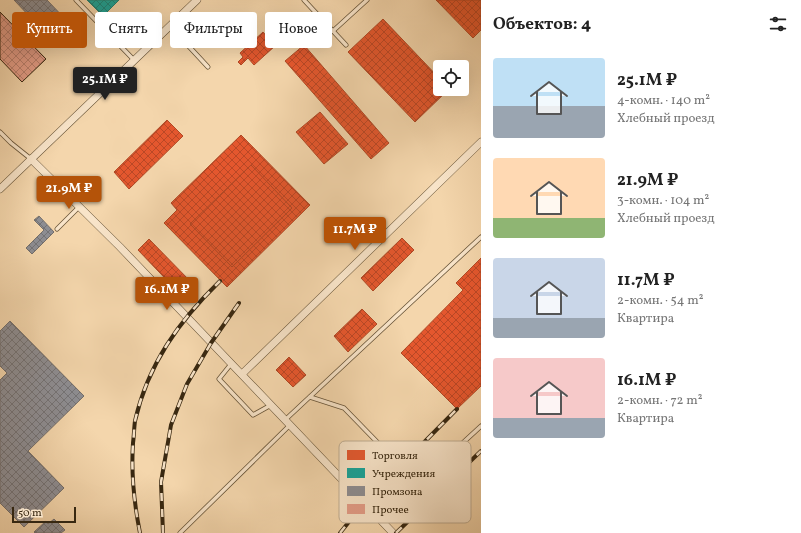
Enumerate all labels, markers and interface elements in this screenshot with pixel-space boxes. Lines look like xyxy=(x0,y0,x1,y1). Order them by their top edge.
chip: Купить xyxy=(12,12,87,48)
chip: Снять xyxy=(95,12,162,48)
chip: Фильтры xyxy=(170,12,257,48)
chip: Новое xyxy=(265,12,332,48)
text: Объектов: 4 xyxy=(493,13,591,36)
icon: filters xyxy=(767,13,789,35)
map controls xyxy=(433,60,469,96)
button: locate xyxy=(433,60,469,96)
pin: 25.1M ₽ xyxy=(68,67,142,101)
text: 25.1M ₽ xyxy=(617,69,677,92)
text: 25.1M ₽ xyxy=(82,71,128,89)
icon: home xyxy=(525,74,573,122)
text: 4-комн. · 140 m² xyxy=(617,92,710,110)
text: Хлебный проезд xyxy=(617,110,715,128)
text: 21.9M ₽ xyxy=(617,169,678,192)
icon: home xyxy=(525,174,573,222)
pin: 21.9M ₽ xyxy=(32,176,106,210)
text: 21.9M ₽ xyxy=(46,180,92,198)
text: 3-комн. · 104 m² xyxy=(617,192,709,210)
text: Хлебный проезд xyxy=(617,210,715,228)
pin: 11.7M ₽ xyxy=(318,217,392,251)
text: 11.7M ₽ xyxy=(333,221,377,239)
text: 11.7M ₽ xyxy=(617,269,675,292)
icon: home xyxy=(525,274,573,322)
pin: 16.1M ₽ xyxy=(130,277,204,311)
text: 16.1M ₽ xyxy=(144,281,190,299)
text: 2-комн. · 54 m² xyxy=(617,292,703,310)
text: Квартира xyxy=(617,310,674,328)
text: 16.1M ₽ xyxy=(617,369,676,392)
icon: home xyxy=(525,374,573,422)
text: 2-комн. · 72 m² xyxy=(617,392,702,410)
text: Квартира xyxy=(617,410,674,428)
legend xyxy=(339,441,471,523)
text: Торговля xyxy=(372,449,418,464)
text: Учреждения xyxy=(372,467,435,482)
text: Промзона xyxy=(372,485,423,500)
text: Прочее xyxy=(372,503,409,518)
scale bar xyxy=(12,505,76,524)
text: 50 m xyxy=(18,506,42,521)

